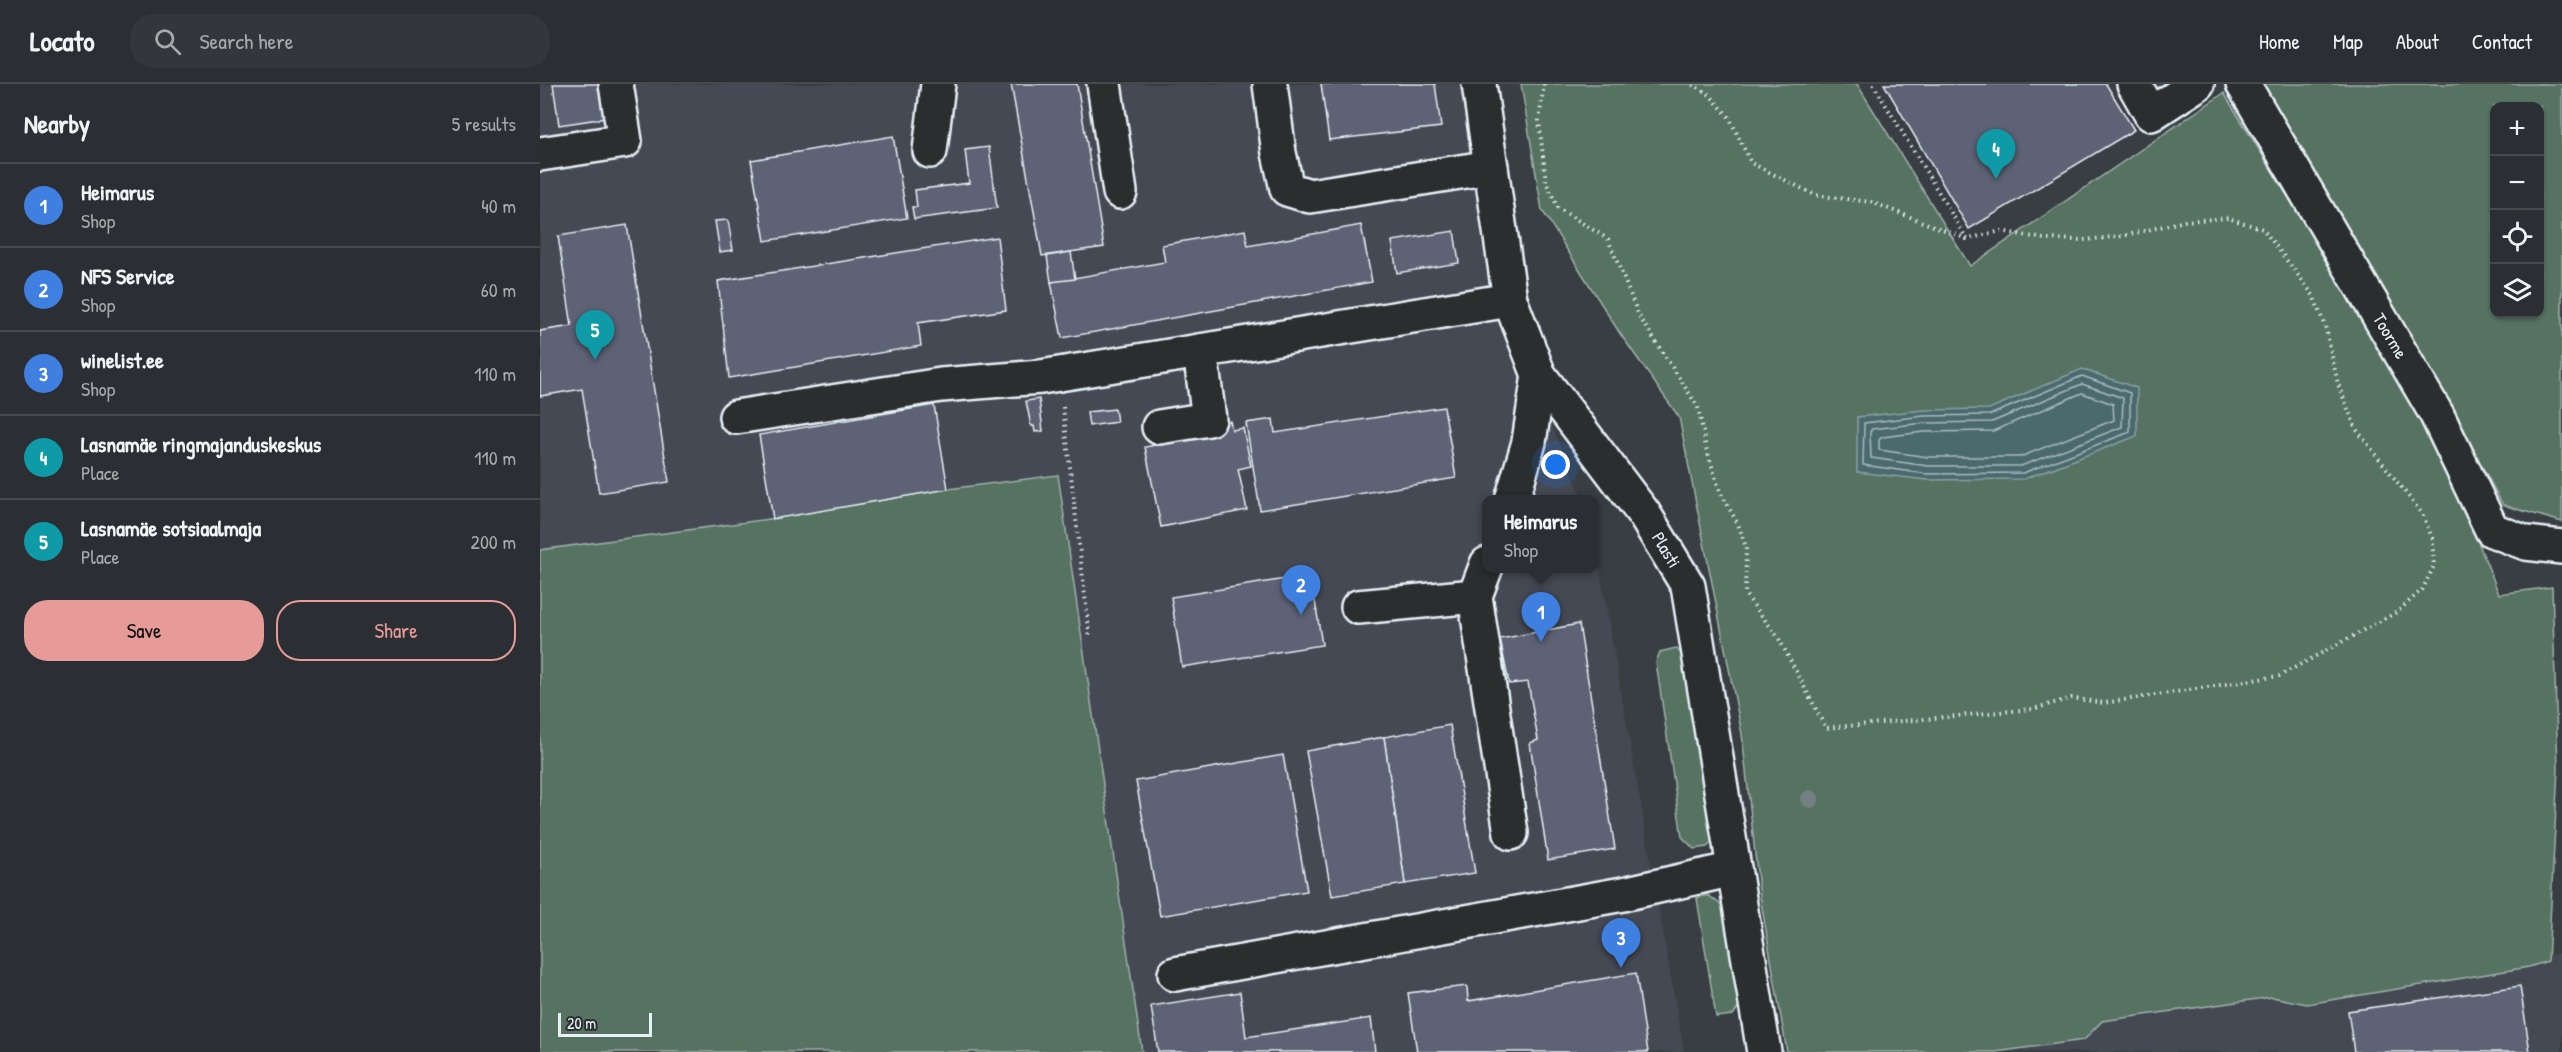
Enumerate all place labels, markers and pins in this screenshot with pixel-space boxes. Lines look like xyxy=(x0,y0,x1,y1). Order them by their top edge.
pin: 4 xyxy=(1976,130,2016,179)
pin: 5 xyxy=(576,310,614,360)
pin: 2 xyxy=(1282,566,1320,615)
pin: 1 xyxy=(1522,592,1560,642)
pin: 3 xyxy=(1602,918,1640,968)

